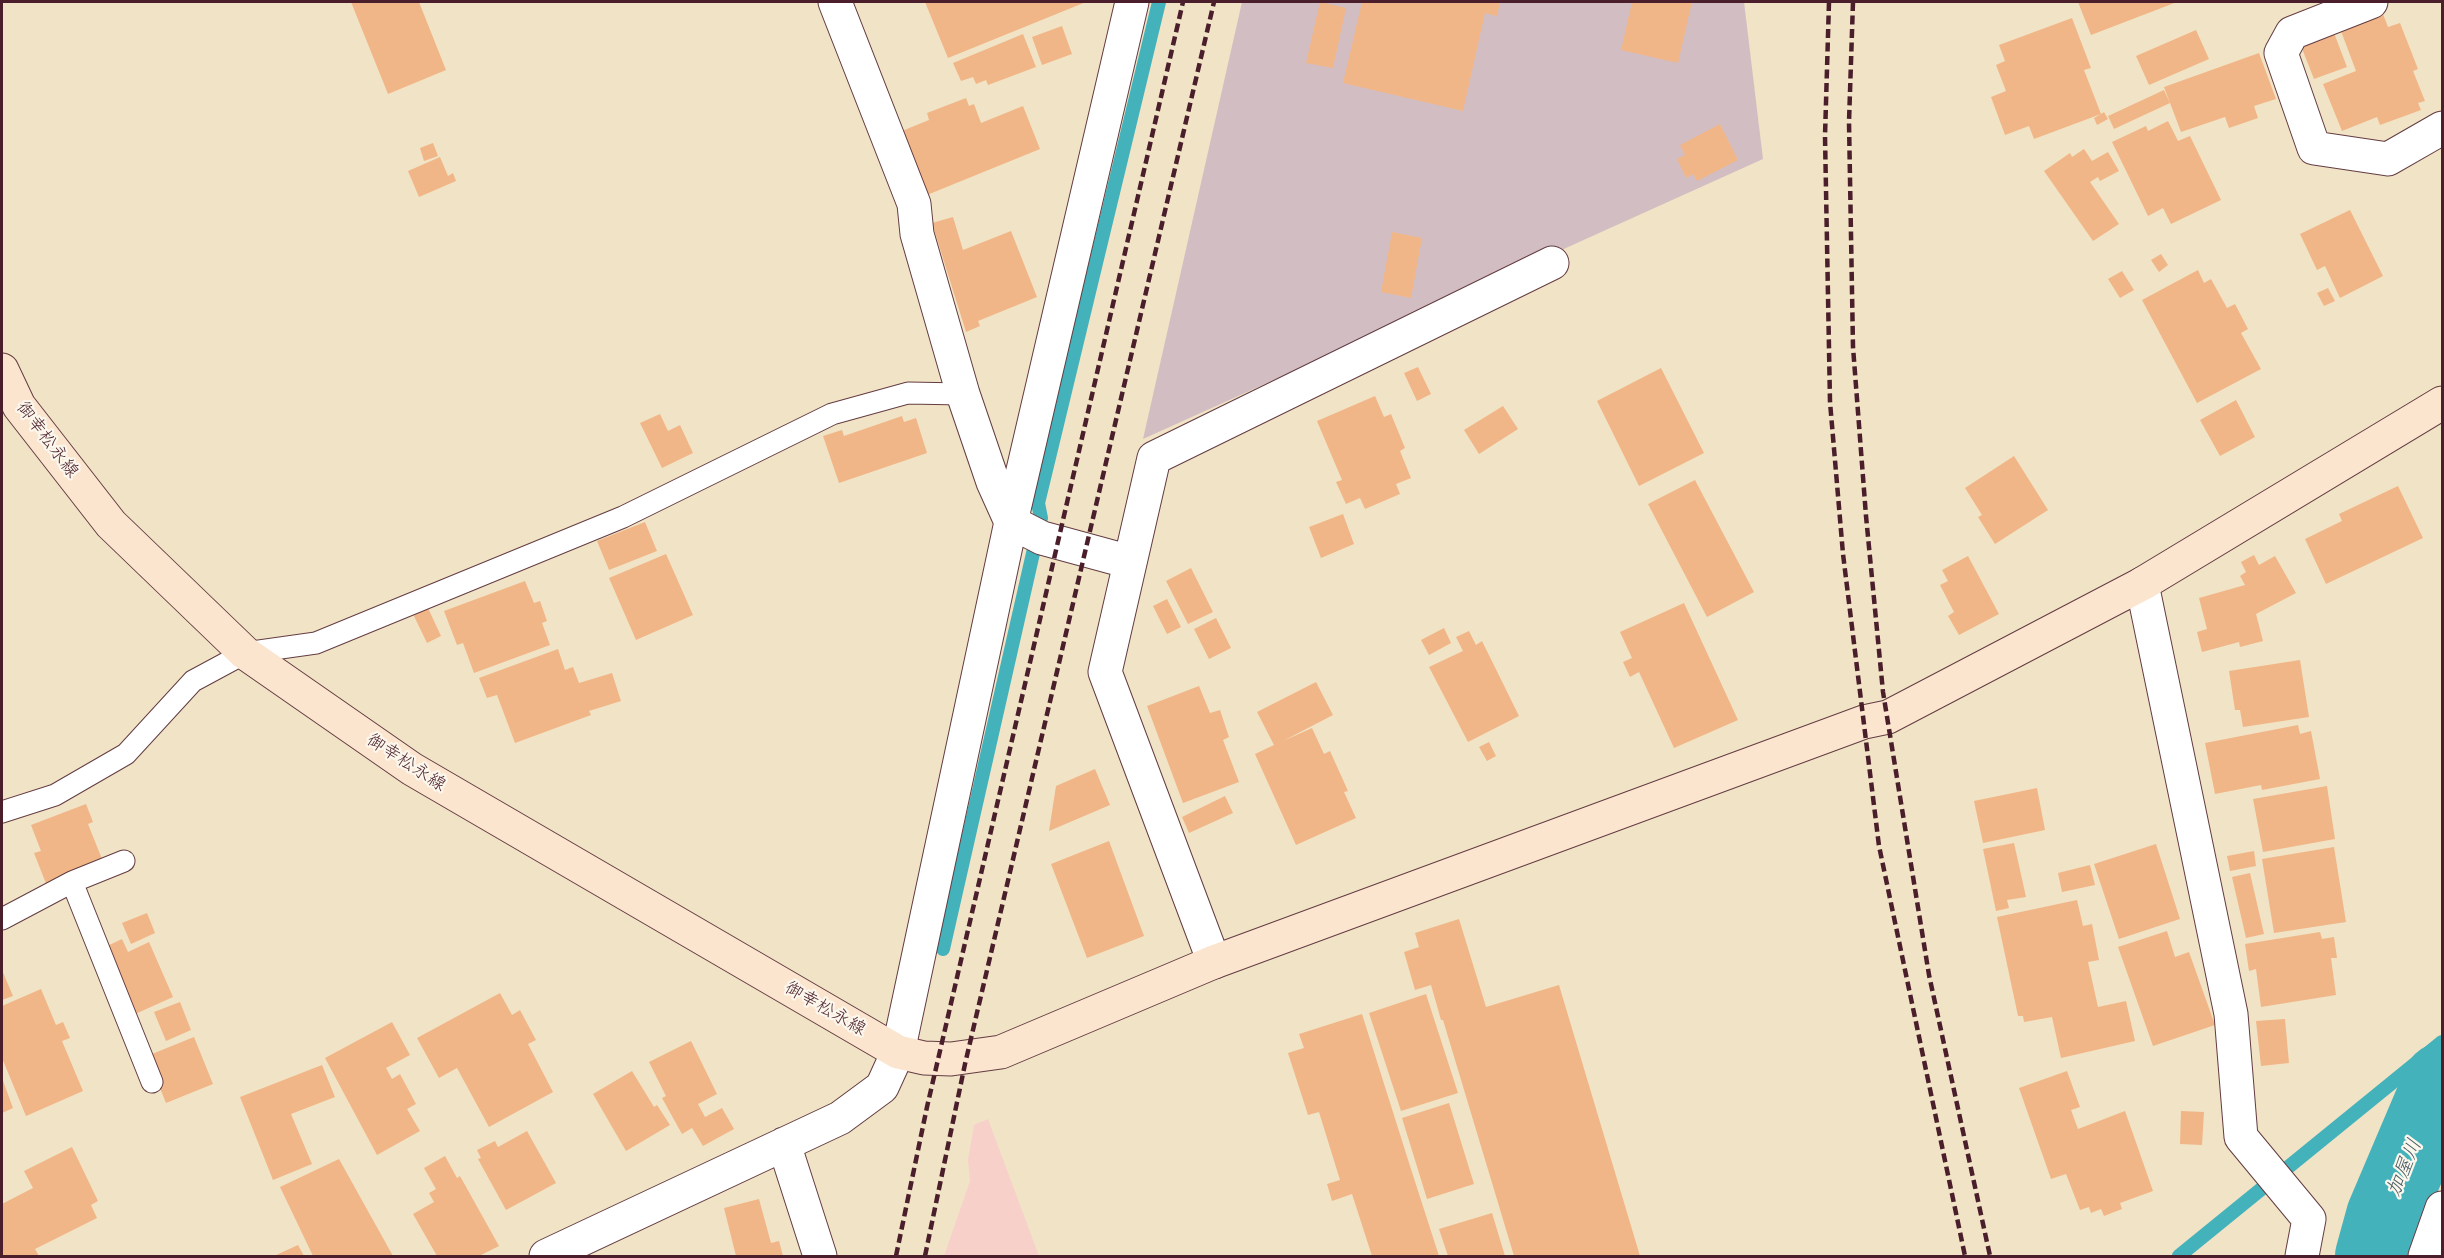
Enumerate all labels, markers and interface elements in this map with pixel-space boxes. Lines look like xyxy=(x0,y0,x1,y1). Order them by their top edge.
street label: 御幸松永線 xyxy=(11,398,83,482)
street label: 御幸松永線 xyxy=(362,729,450,797)
street label: 御幸松永線 xyxy=(781,977,869,1041)
water label: 加屋川 xyxy=(2382,1136,2428,1200)

